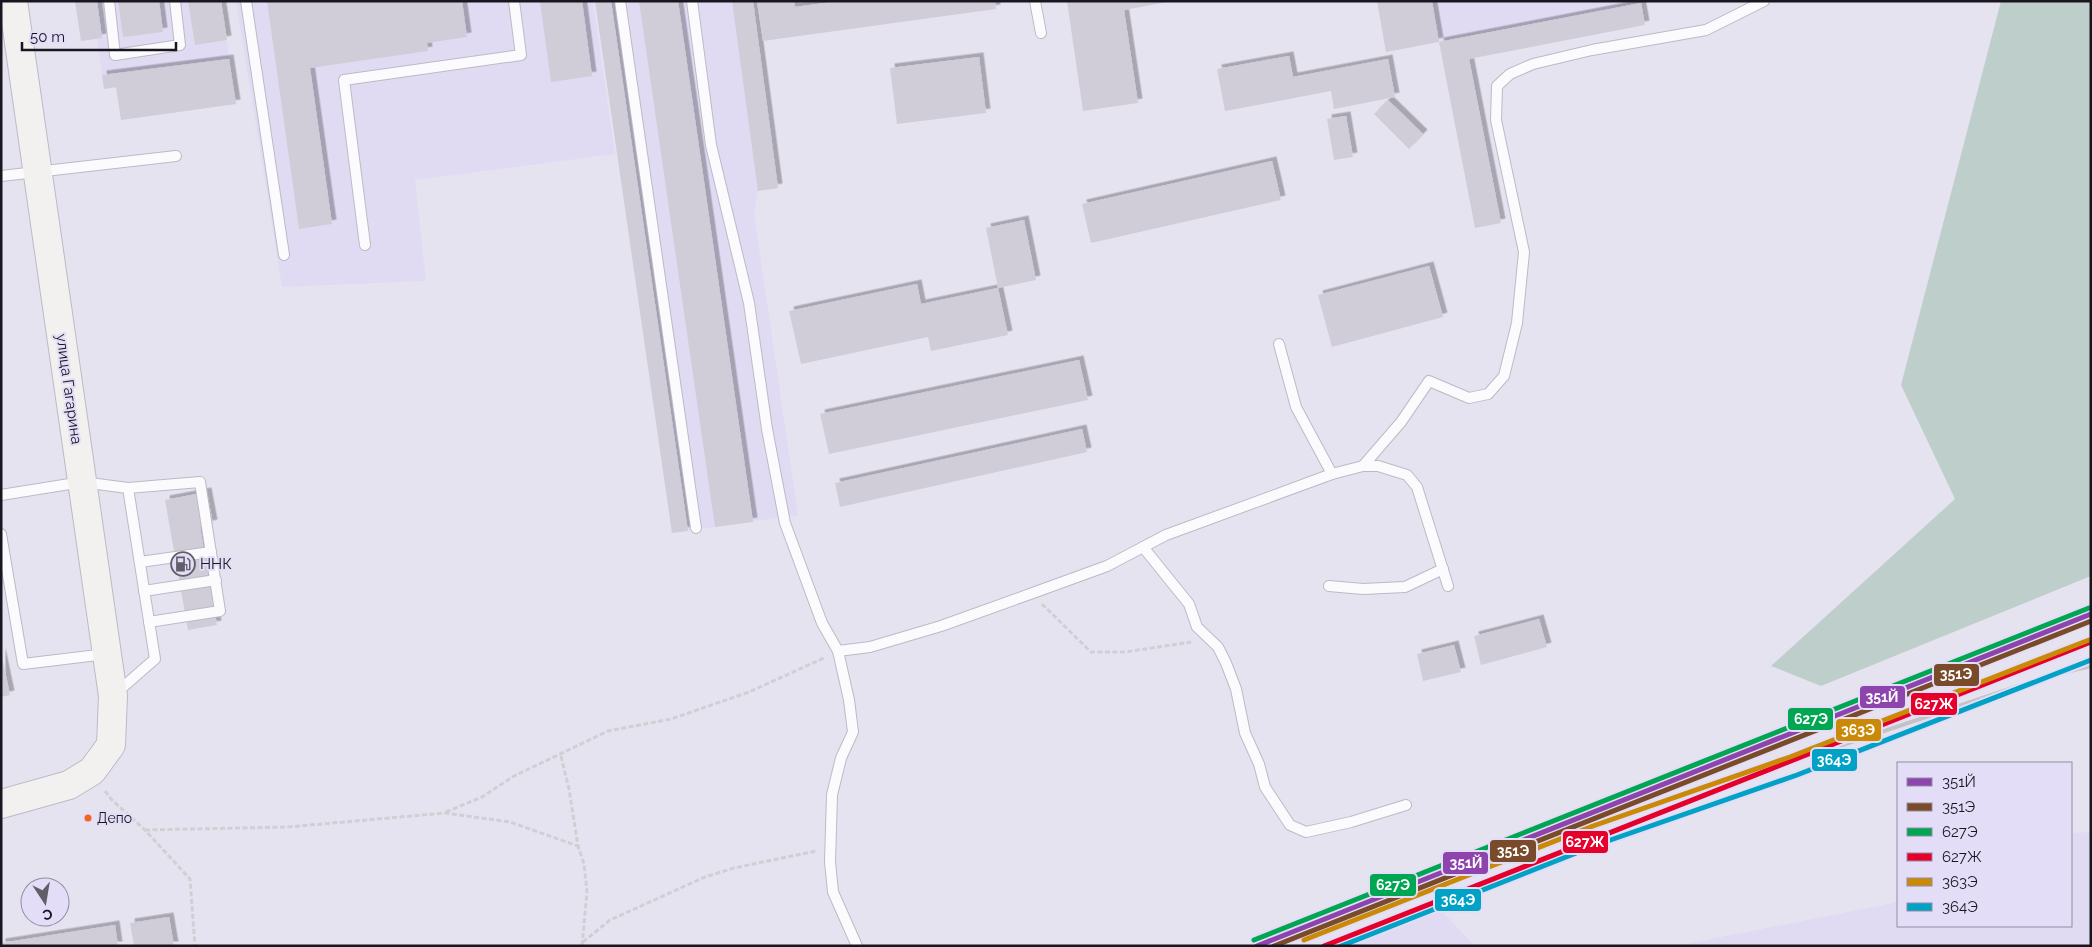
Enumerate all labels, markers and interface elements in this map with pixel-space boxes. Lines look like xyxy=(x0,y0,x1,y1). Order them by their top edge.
scale bar xyxy=(22,20,176,52)
text: 50 m xyxy=(30,28,65,46)
street label: улица Гагарина xyxy=(52,333,86,445)
fuel station icon: ННК xyxy=(170,551,196,577)
place label: ННК xyxy=(200,555,232,573)
line badge: 351Э xyxy=(1933,663,1980,687)
text: 351Э xyxy=(1940,666,1972,682)
line badge: 351Й xyxy=(1859,685,1906,709)
text: 351Й xyxy=(1865,688,1899,705)
line badge: 627Ж xyxy=(1910,692,1958,716)
text: 627Ж xyxy=(1914,696,1954,712)
line badge: 627Э xyxy=(1787,707,1834,731)
text: 627Э xyxy=(1794,711,1828,727)
line badge: 363Э xyxy=(1835,718,1882,742)
text: 363Э xyxy=(1841,722,1875,738)
line badge: 364Э xyxy=(1811,748,1858,772)
text: 364Э xyxy=(1817,752,1851,768)
legend xyxy=(1897,762,2072,927)
text: 351Й xyxy=(1942,773,1976,791)
text: 351Э xyxy=(1942,798,1976,816)
place label: Депо xyxy=(97,810,132,826)
marker: Депо xyxy=(83,813,93,823)
text: 627Э xyxy=(1942,823,1978,841)
line badge: 627Ж xyxy=(1562,830,1609,854)
text: 627Ж xyxy=(1565,834,1605,850)
line badge: 351Э xyxy=(1489,839,1537,863)
text: 351Э xyxy=(1497,843,1529,859)
text: 627Ж xyxy=(1942,848,1982,866)
line badge: 351Й xyxy=(1442,851,1489,875)
text: 351Й xyxy=(1449,854,1483,871)
line badge: 627Э xyxy=(1369,873,1417,897)
text: 363Э xyxy=(1942,873,1978,891)
north arrow xyxy=(20,877,70,927)
text: 627Э xyxy=(1376,877,1410,893)
line badge: 364Э xyxy=(1434,888,1482,912)
text: 364Э xyxy=(1441,892,1475,908)
text: 364Э xyxy=(1942,898,1978,916)
text: С xyxy=(41,906,54,924)

